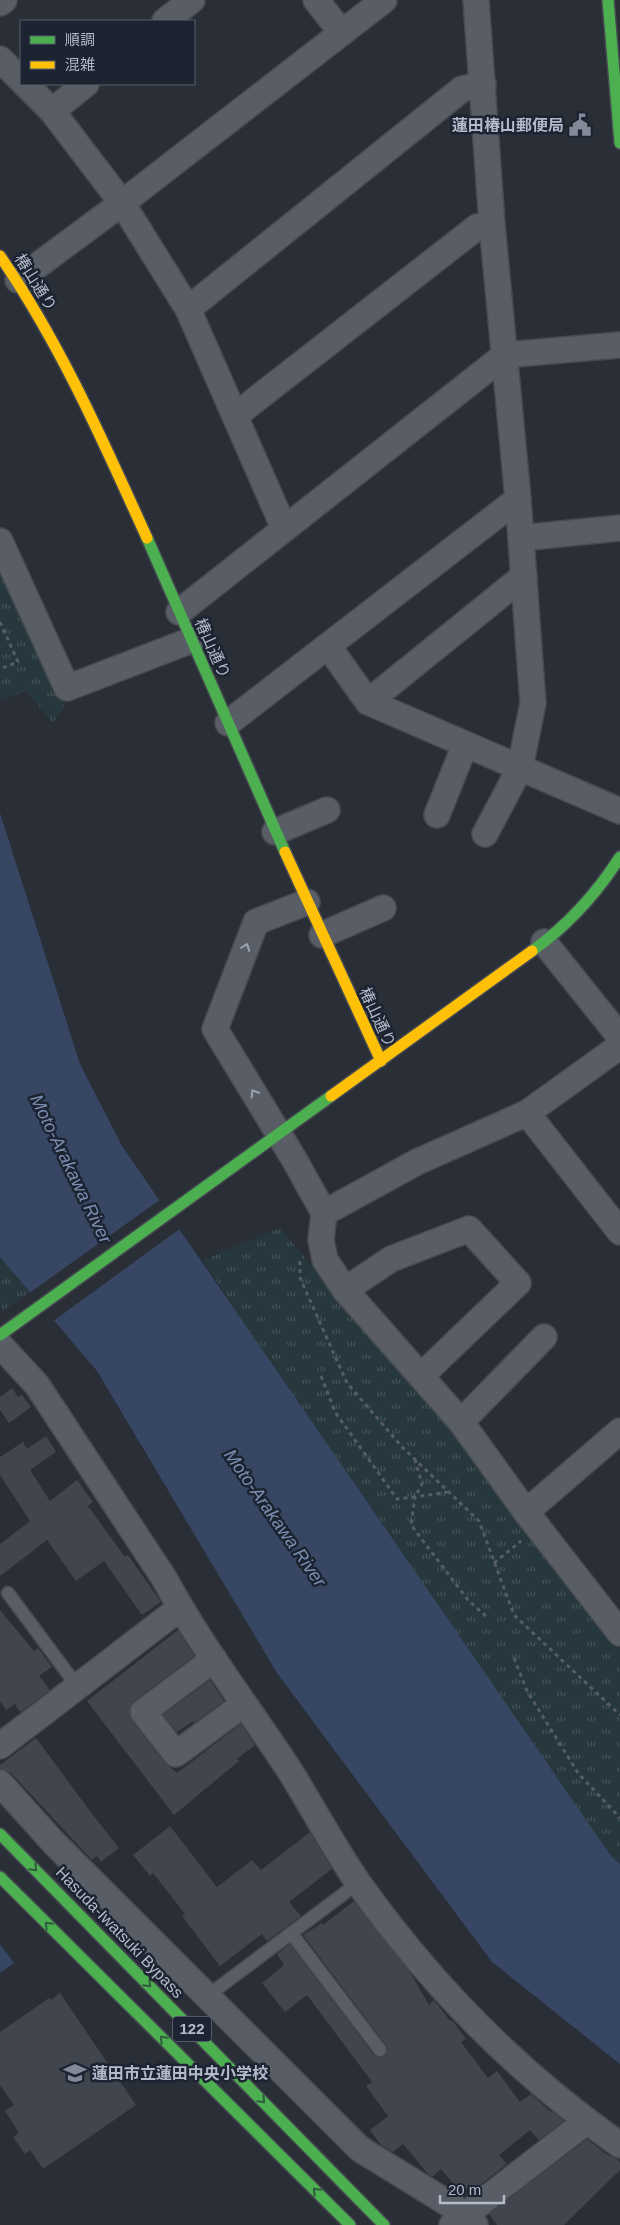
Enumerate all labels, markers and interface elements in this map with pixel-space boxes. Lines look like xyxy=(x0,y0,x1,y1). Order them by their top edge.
legend xyxy=(20,20,195,85)
text: 順調 xyxy=(65,31,95,48)
text: 混雑 xyxy=(65,56,95,73)
public building icon: 蓮田椿山郵便局 xyxy=(567,112,593,138)
place label: 蓮田椿山郵便局 xyxy=(452,117,564,134)
street label: 椿山通り xyxy=(11,251,60,314)
street label: 椿山通り xyxy=(192,616,233,681)
one-way arrow xyxy=(240,944,250,952)
street label: 椿山通り xyxy=(356,985,399,1050)
one-way arrow xyxy=(251,1089,260,1099)
water label: Moto-Arakawa River xyxy=(26,1091,116,1248)
water label: Moto-Arakawa River xyxy=(220,1445,331,1591)
one-way arrow xyxy=(28,1863,37,1872)
street label: Hasuda-Iwatsuki Bypass xyxy=(53,1863,187,2001)
one-way arrow xyxy=(45,1922,54,1931)
one-way arrow xyxy=(142,1979,151,1988)
road number: 122 xyxy=(173,2016,211,2042)
one-way arrow xyxy=(160,2036,169,2045)
school or university icon: 蓮田市立蓮田中央小学校 xyxy=(62,2060,88,2086)
place label: 蓮田市立蓮田中央小学校 xyxy=(92,2065,268,2082)
one-way arrow xyxy=(256,2095,265,2104)
scale bar xyxy=(440,2172,504,2204)
text: 20 m xyxy=(448,2181,481,2198)
one-way arrow xyxy=(313,2188,322,2197)

